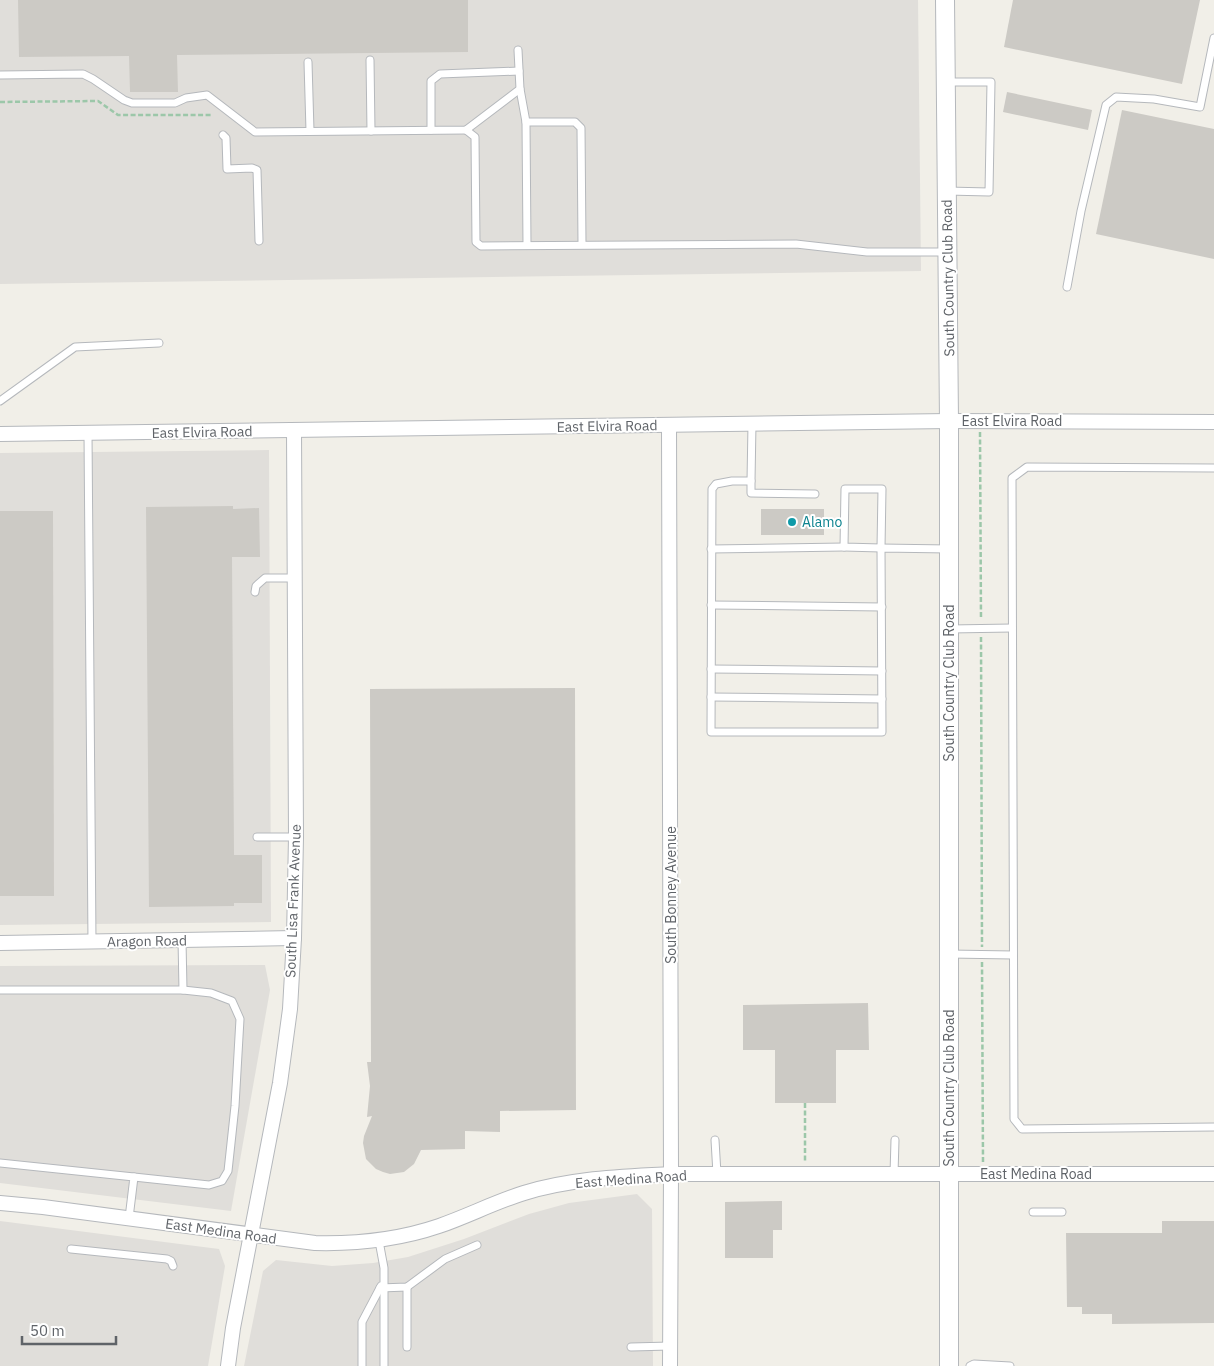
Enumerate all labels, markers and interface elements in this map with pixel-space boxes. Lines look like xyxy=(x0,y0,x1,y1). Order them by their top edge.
street label: South Country Club Road xyxy=(938,199,958,357)
street label: East Elvira Road xyxy=(962,412,1062,430)
street label: East Elvira Road xyxy=(556,416,658,436)
street label: East Elvira Road xyxy=(151,422,253,442)
place label: Alamo xyxy=(802,513,842,531)
marker: Alamo xyxy=(786,516,798,528)
street label: South Country Club Road xyxy=(940,604,958,762)
street label: South Lisa Frank Avenue xyxy=(281,824,305,978)
street label: South Bonney Avenue xyxy=(662,826,680,964)
street label: Aragon Road xyxy=(107,931,187,951)
street label: South Country Club Road xyxy=(940,1009,958,1167)
street label: East Medina Road xyxy=(980,1165,1092,1183)
street label: East Medina Road xyxy=(574,1166,688,1192)
street label: East Medina Road xyxy=(164,1214,278,1248)
scale bar xyxy=(22,1314,116,1346)
text: 50 m xyxy=(30,1321,65,1340)

